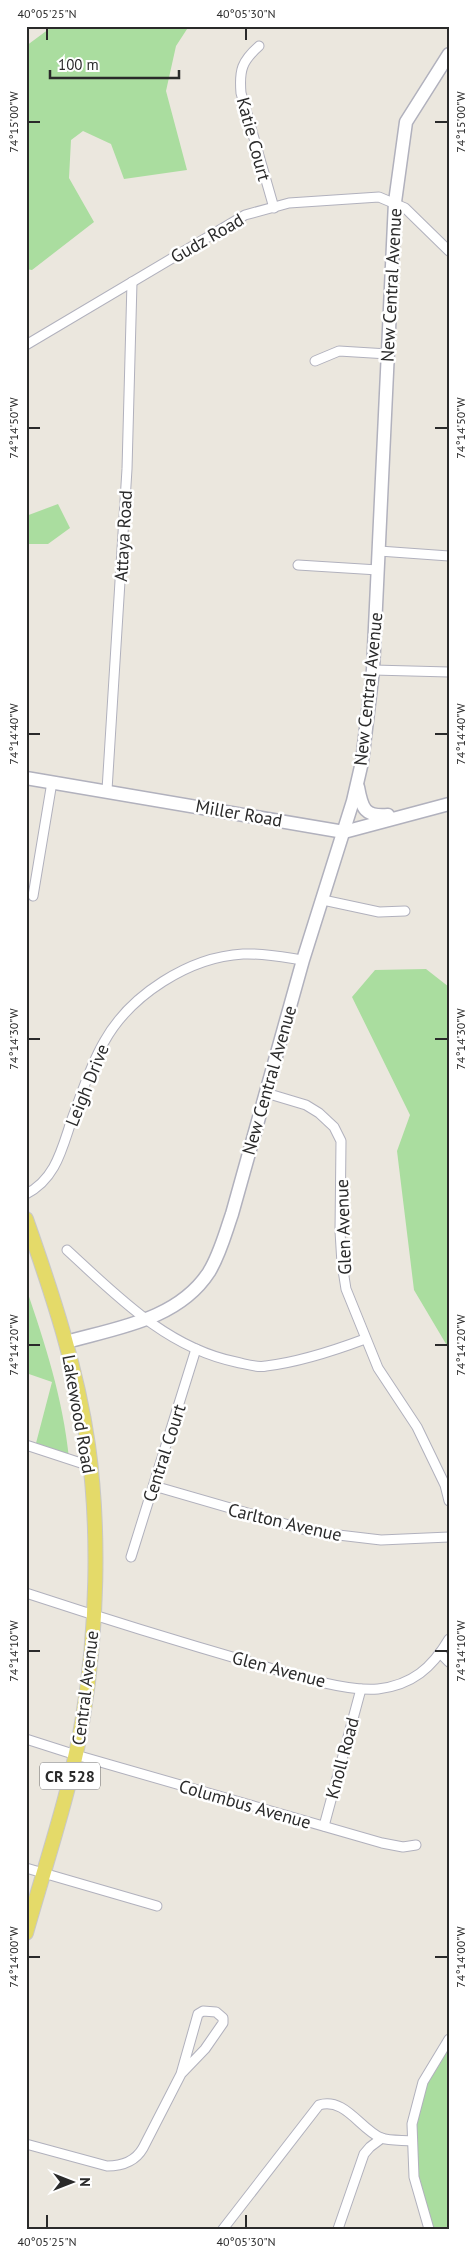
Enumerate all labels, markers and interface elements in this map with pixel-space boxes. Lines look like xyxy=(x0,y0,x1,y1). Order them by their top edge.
text: 40°05'25"N xyxy=(17,6,77,21)
text: 40°05'30"N xyxy=(216,6,276,21)
scale bar xyxy=(50,48,179,80)
text: 100 m xyxy=(58,55,99,74)
text: 74°15'00"W xyxy=(6,91,21,153)
text: 74°15'00"W xyxy=(453,91,468,153)
street label: Katie Court xyxy=(232,94,276,184)
street label: New Central Avenue xyxy=(375,207,407,363)
street label: Gudz Road xyxy=(166,208,248,268)
text: 74°14'50"W xyxy=(6,397,21,459)
text: 74°14'50"W xyxy=(453,397,468,459)
street label: Attaya Road xyxy=(109,490,137,582)
street label: New Central Avenue xyxy=(349,611,387,767)
text: 74°14'40"W xyxy=(6,703,21,765)
text: 74°14'40"W xyxy=(453,703,468,765)
street label: Miller Road xyxy=(194,794,284,832)
street label: New Central Avenue xyxy=(237,1003,301,1157)
text: 74°14'30"W xyxy=(6,1008,21,1070)
text: 74°14'30"W xyxy=(453,1008,468,1070)
street label: Leigh Drive xyxy=(60,1040,114,1130)
street label: Glen Avenue xyxy=(330,1179,356,1275)
text: 74°14'20"W xyxy=(6,1314,21,1376)
text: 74°14'20"W xyxy=(453,1314,468,1376)
street label: Lakewood Road xyxy=(57,1353,101,1475)
street label: Central Court xyxy=(137,1401,191,1505)
street label: Carlton Avenue xyxy=(226,1498,344,1546)
text: 74°14'10"W xyxy=(6,1620,21,1682)
text: 74°14'10"W xyxy=(453,1620,468,1682)
street label: Central Avenue xyxy=(67,1629,103,1747)
street label: Glen Avenue xyxy=(230,1646,328,1692)
street label: Knoll Road xyxy=(320,1715,364,1801)
road number: CR 528 xyxy=(40,1762,100,1790)
street label: Columbus Avenue xyxy=(176,1774,314,1834)
text: 74°14'00"W xyxy=(6,1926,21,1988)
text: 74°14'00"W xyxy=(453,1926,468,1988)
north arrow xyxy=(48,2158,98,2208)
text: N xyxy=(76,2177,94,2187)
text: 40°05'25"N xyxy=(17,2234,77,2249)
text: 40°05'30"N xyxy=(216,2234,276,2249)

